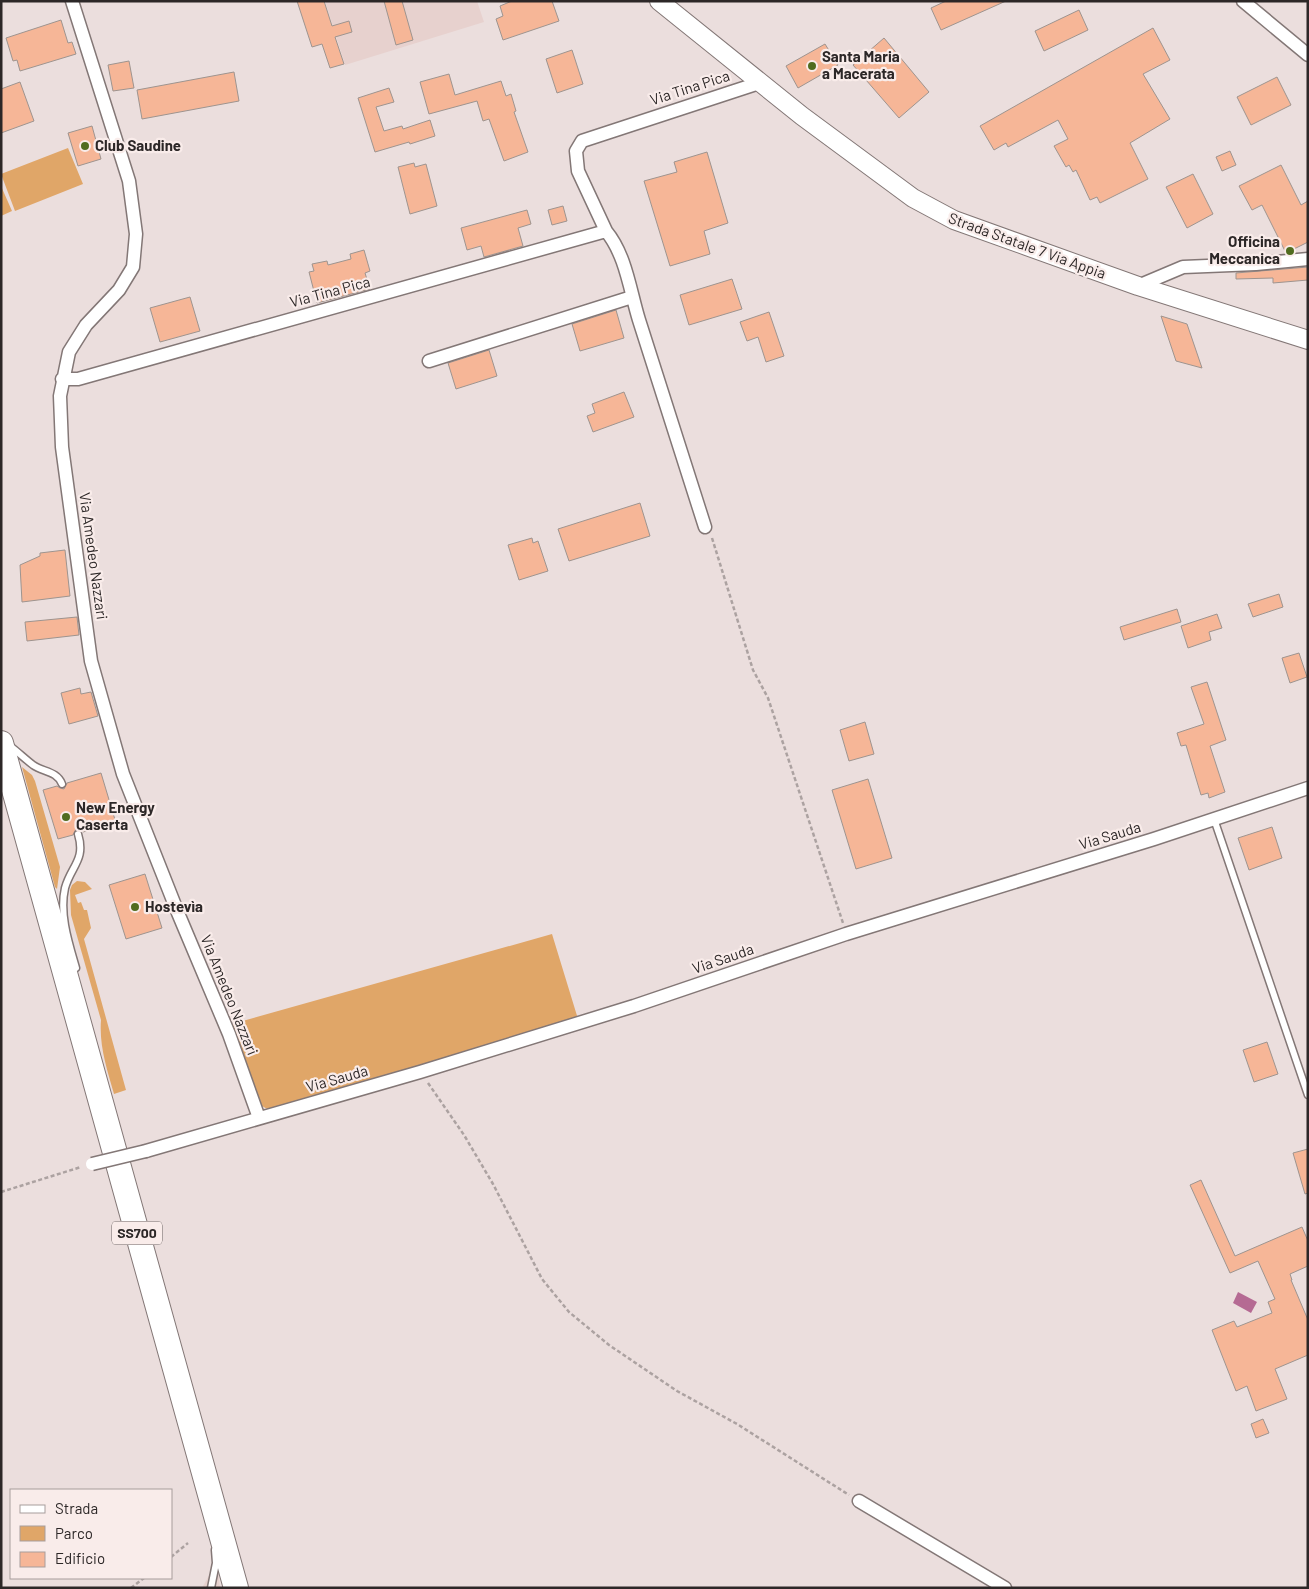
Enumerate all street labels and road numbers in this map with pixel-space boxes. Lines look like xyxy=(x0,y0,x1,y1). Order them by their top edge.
street label: Via Tina Pica xyxy=(648,66,732,108)
street label: Strada Statale 7 Via Appia xyxy=(946,208,1108,282)
street label: Via Tina Pica xyxy=(288,272,372,310)
street label: Via Amedeo Nazzari xyxy=(76,491,112,621)
street label: Via Sauda xyxy=(1077,817,1143,853)
street label: Via Amedeo Nazzari xyxy=(198,932,262,1057)
street label: Via Sauda xyxy=(690,939,756,977)
street label: Via Sauda xyxy=(304,1061,370,1095)
road number: SS700 xyxy=(112,1222,162,1244)

